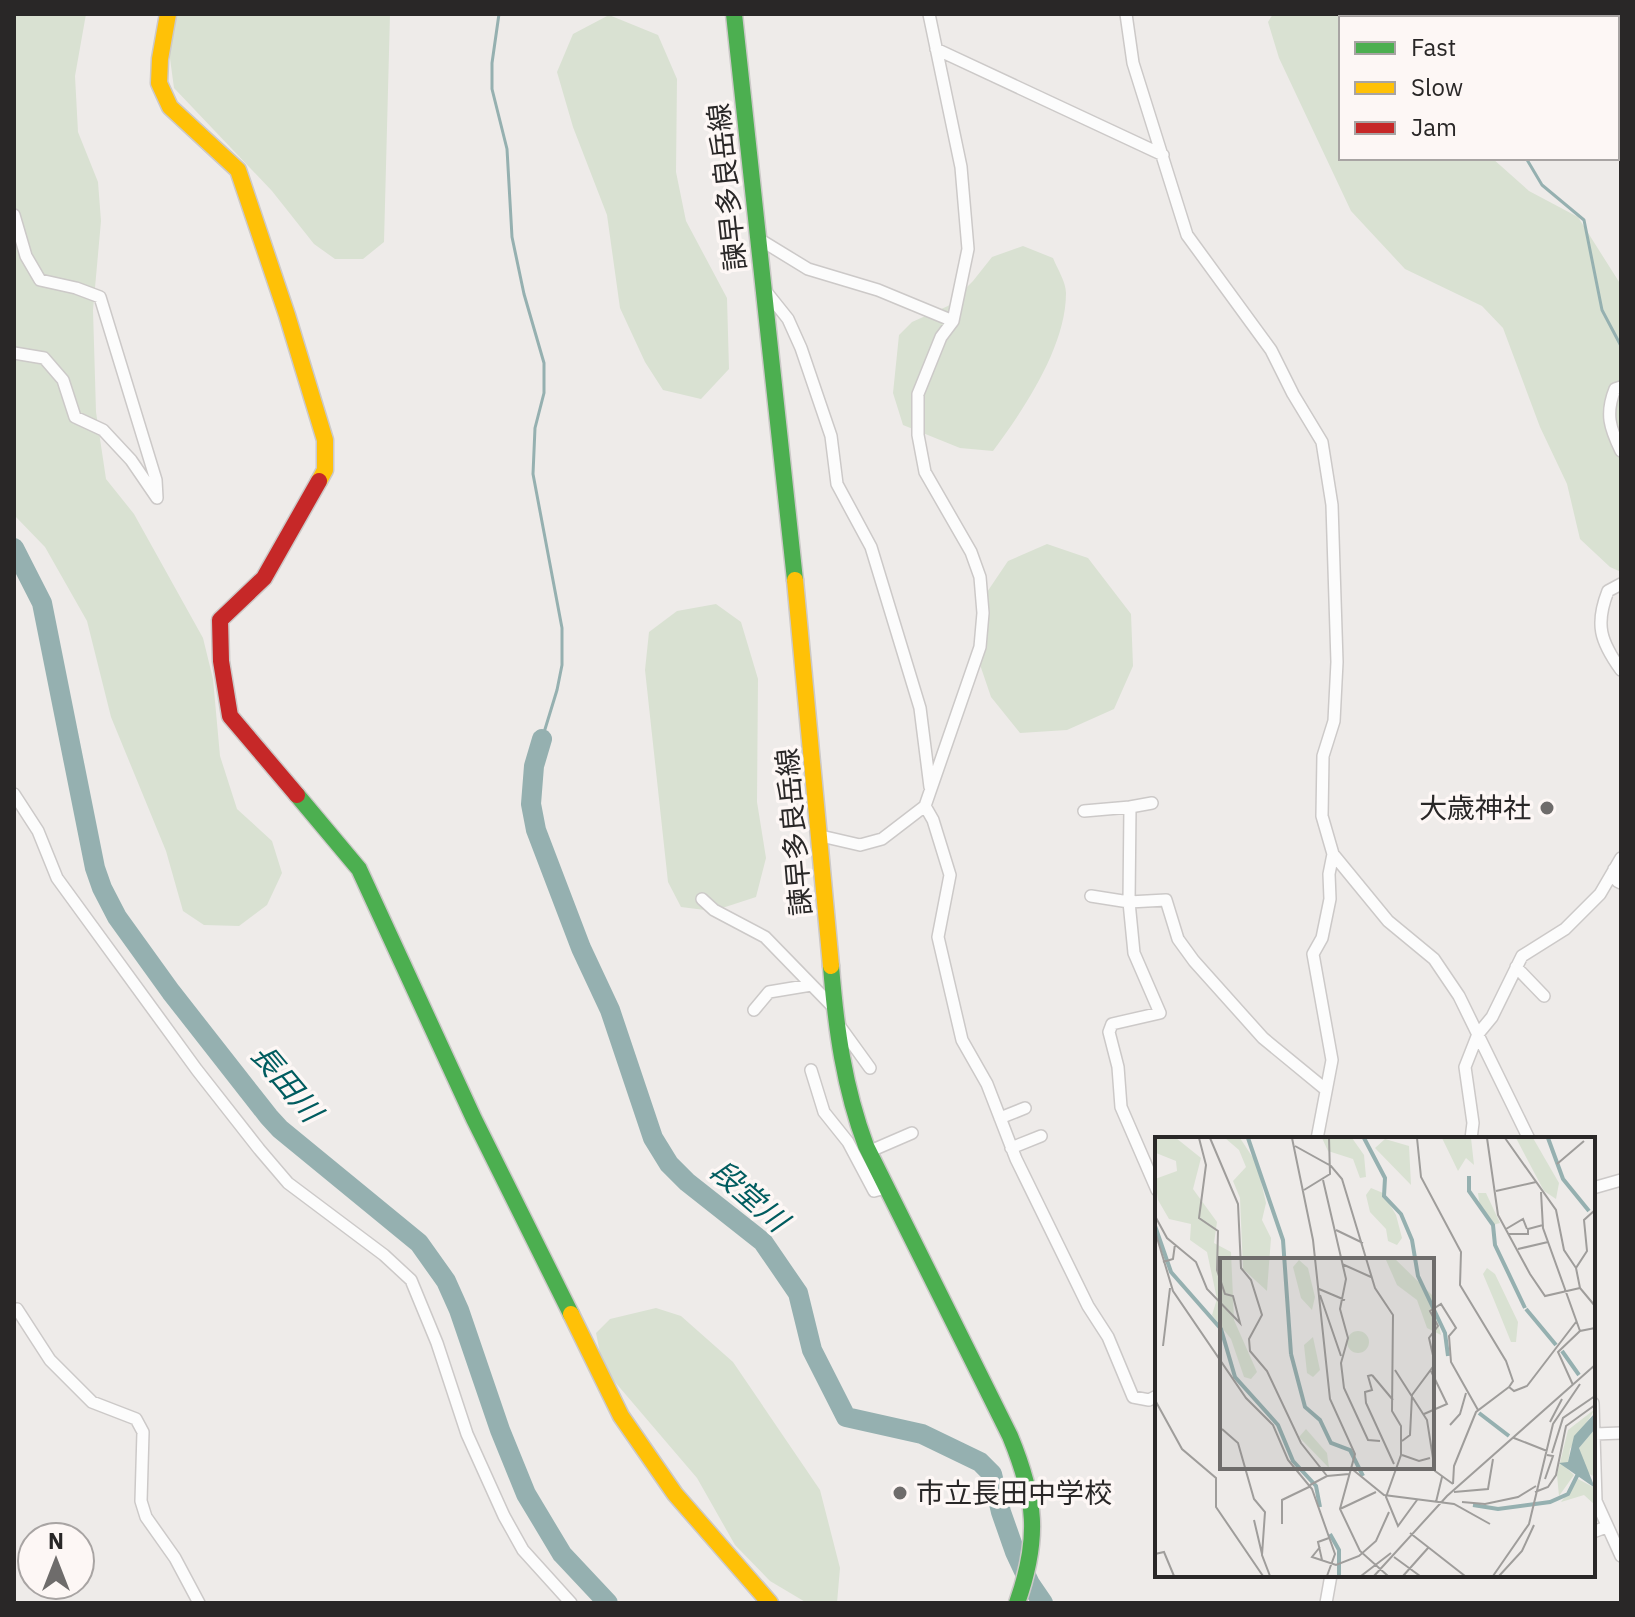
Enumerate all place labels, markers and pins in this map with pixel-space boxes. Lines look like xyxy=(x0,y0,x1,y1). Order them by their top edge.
place label: 大歳神社 xyxy=(1419,789,1531,826)
marker: 大歳神社 xyxy=(1538,799,1556,817)
place label: 市立長田中学校 xyxy=(916,1474,1112,1511)
marker: 市立長田中学校 xyxy=(891,1484,909,1502)

